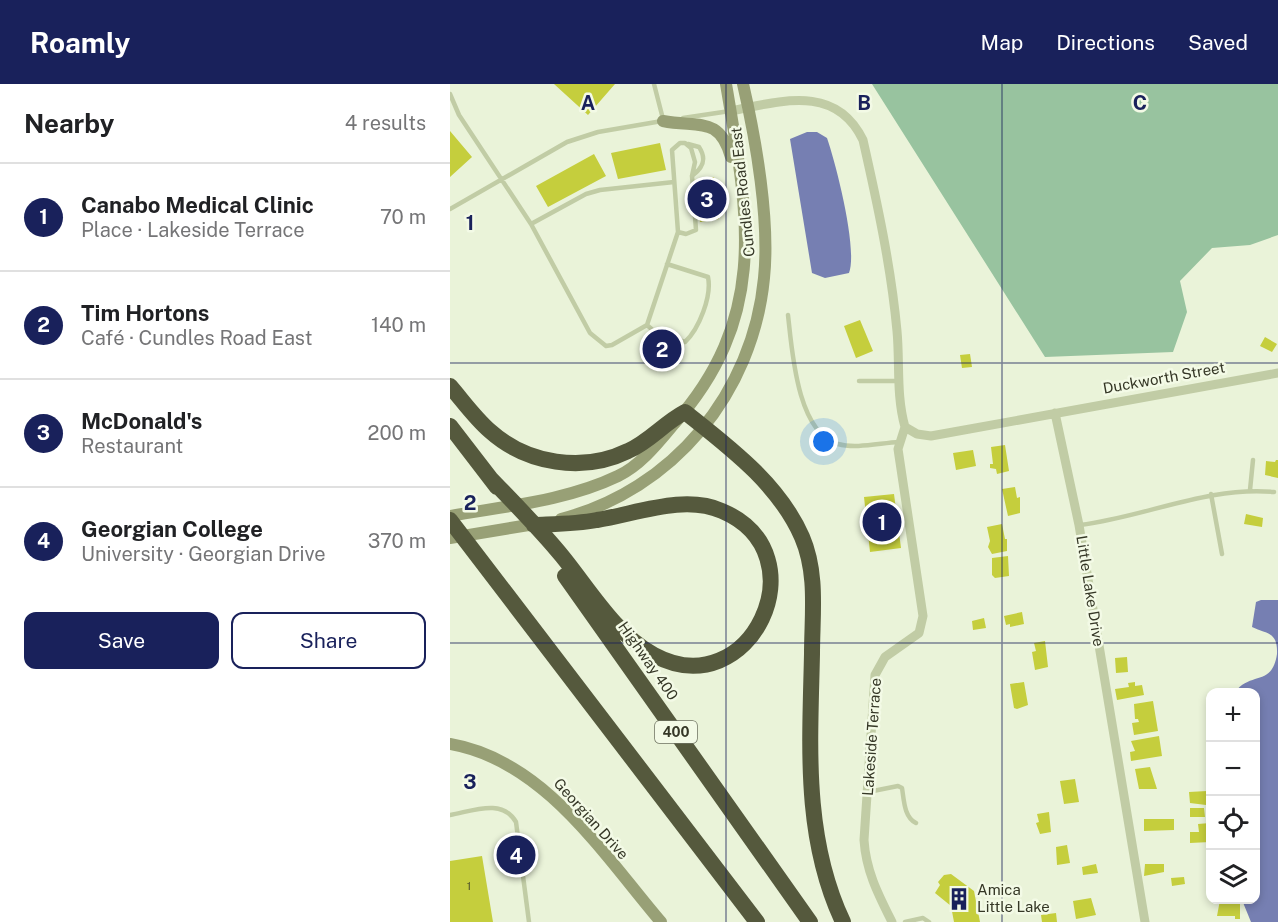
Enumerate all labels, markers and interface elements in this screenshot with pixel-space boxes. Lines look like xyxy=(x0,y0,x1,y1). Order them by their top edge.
text: Roamly xyxy=(30,26,130,59)
text: Map xyxy=(981,30,1023,55)
text: Directions xyxy=(1056,30,1155,55)
text: Saved xyxy=(1188,30,1248,55)
text: A xyxy=(581,91,595,115)
text: B xyxy=(857,91,871,115)
text: C xyxy=(1133,91,1147,115)
text: Nearby xyxy=(24,108,114,139)
text: 4 results xyxy=(345,111,426,135)
street label: Cundles Road East xyxy=(727,126,758,258)
pin: 3 xyxy=(688,176,726,222)
text: Canabo Medical Clinic xyxy=(81,192,314,218)
text: 1 xyxy=(39,205,48,229)
text: 70 m xyxy=(380,205,426,229)
text: 1 xyxy=(466,211,474,235)
text: Place · Lakeside Terrace xyxy=(81,218,305,242)
text: Tim Hortons xyxy=(81,300,209,326)
text: 2 xyxy=(37,313,50,337)
text: 140 m xyxy=(371,313,426,337)
text: Café · Cundles Road East xyxy=(81,326,313,350)
pin: 2 xyxy=(642,326,682,372)
street label: Duckworth Street xyxy=(1102,358,1226,397)
text: McDonald's xyxy=(81,408,202,434)
text: 3 xyxy=(37,421,50,445)
text: 200 m xyxy=(368,421,426,445)
your location xyxy=(809,427,838,456)
text: Restaurant xyxy=(81,434,183,458)
text: 2 xyxy=(464,491,476,515)
pin: 1 xyxy=(862,500,902,544)
text: Georgian College xyxy=(81,516,263,542)
text: 4 xyxy=(37,529,50,553)
text: 370 m xyxy=(368,529,426,553)
street label: Little Lake Drive xyxy=(1073,534,1108,648)
text: University · Georgian Drive xyxy=(81,542,326,566)
button: Save xyxy=(24,612,219,669)
button: Share xyxy=(231,612,426,669)
street label: Highway 400 xyxy=(615,618,682,703)
street label: Lakeside Terrace xyxy=(859,677,884,797)
map controls xyxy=(1206,688,1260,904)
button: + xyxy=(1206,688,1260,742)
road number: 400 xyxy=(655,721,697,743)
button: − xyxy=(1206,742,1260,796)
text: 3 xyxy=(463,770,477,794)
street label: Georgian Drive xyxy=(551,775,632,863)
button: locate xyxy=(1206,796,1260,850)
pin: 4 xyxy=(496,832,536,878)
button: layers xyxy=(1206,850,1260,904)
house number: 1 xyxy=(467,879,471,893)
place label: Amica Little Lake xyxy=(977,881,1050,915)
building icon: Amica Little Lake xyxy=(946,886,972,912)

